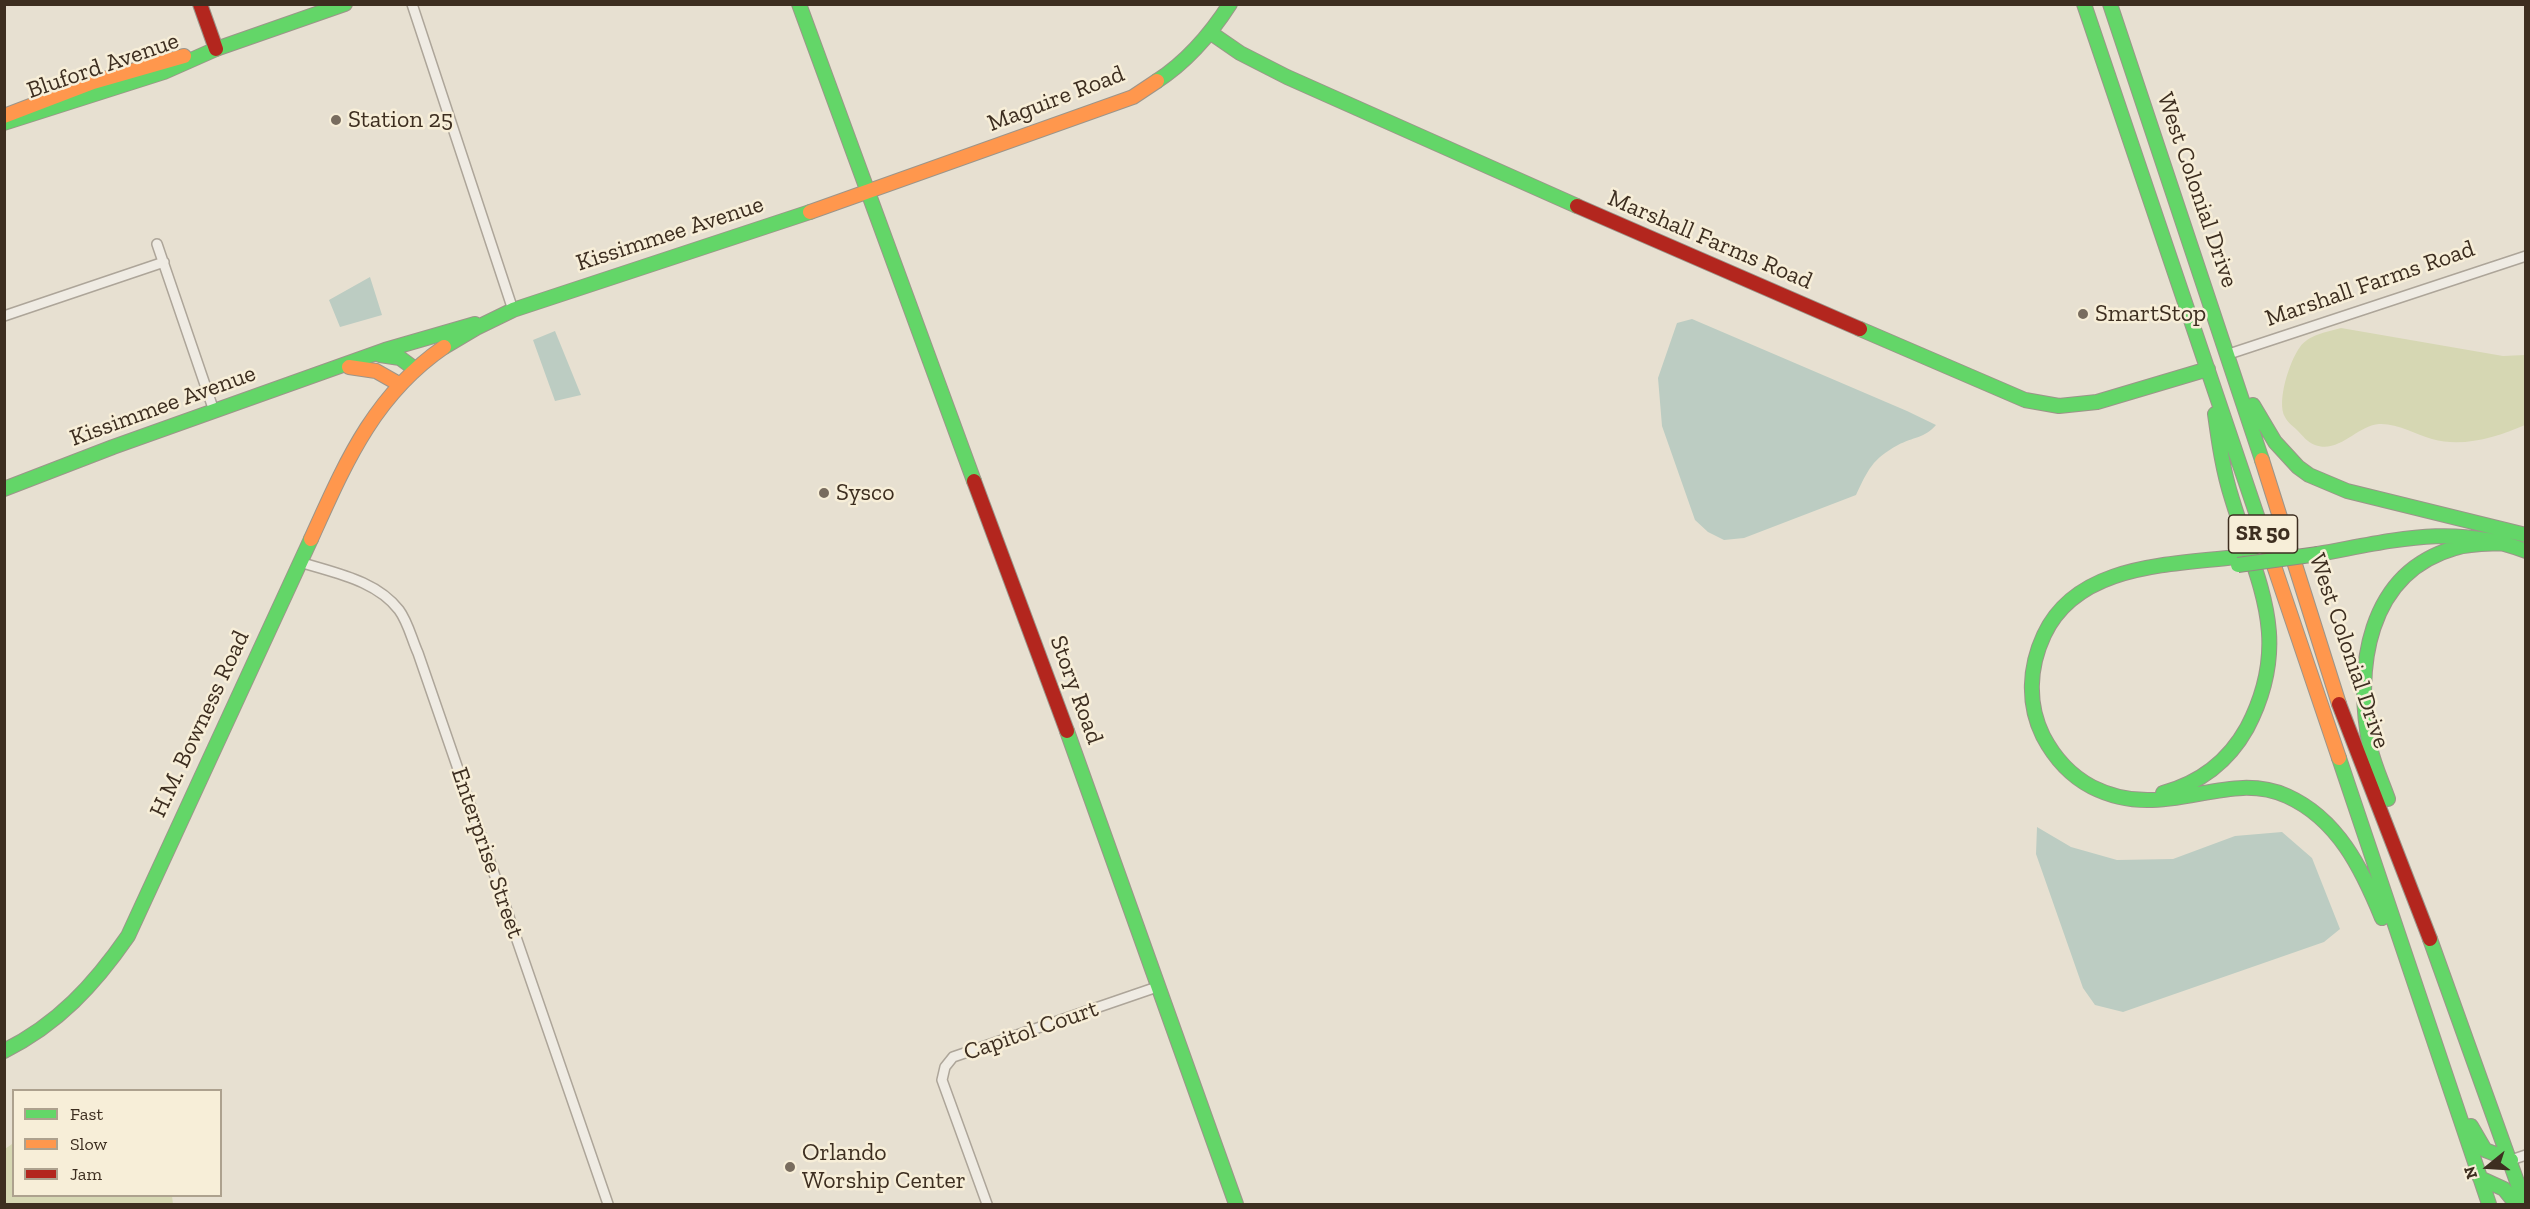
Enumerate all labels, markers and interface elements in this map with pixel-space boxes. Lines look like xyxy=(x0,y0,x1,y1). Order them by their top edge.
street label: Bluford Avenue xyxy=(23,27,183,105)
street label: Maguire Road xyxy=(983,60,1129,138)
street label: West Colonial Drive xyxy=(2150,89,2244,291)
place label: Station 25 xyxy=(348,106,453,134)
marker: Station 25 xyxy=(329,113,343,127)
street label: Marshall Farms Road xyxy=(1603,184,1817,296)
street label: Kissimmee Avenue xyxy=(573,190,767,278)
street label: Marshall Farms Road xyxy=(2262,235,2478,333)
place label: SmartStop xyxy=(2095,300,2206,328)
marker: SmartStop xyxy=(2076,307,2090,321)
street label: Kissimmee Avenue xyxy=(66,359,260,453)
place label: Sysco xyxy=(836,479,894,507)
marker: Sysco xyxy=(817,486,831,500)
road number: SR 50 xyxy=(2228,515,2298,553)
street label: West Colonial Drive xyxy=(2302,550,2396,752)
street label: H.M. Bowness Road xyxy=(144,626,256,822)
street label: Story Road xyxy=(1043,632,1109,748)
street label: Enterprise Street xyxy=(444,764,530,942)
street label: Capitol Court xyxy=(960,995,1102,1067)
legend xyxy=(12,1089,222,1197)
text: Fast xyxy=(70,1103,103,1125)
text: Slow xyxy=(70,1133,107,1155)
north arrow xyxy=(2458,1137,2518,1197)
place label: Orlando Worship Center xyxy=(802,1139,966,1195)
marker: Orlando Worship Center xyxy=(783,1160,797,1174)
text: Jam xyxy=(70,1163,102,1185)
text: N xyxy=(2459,1164,2481,1181)

